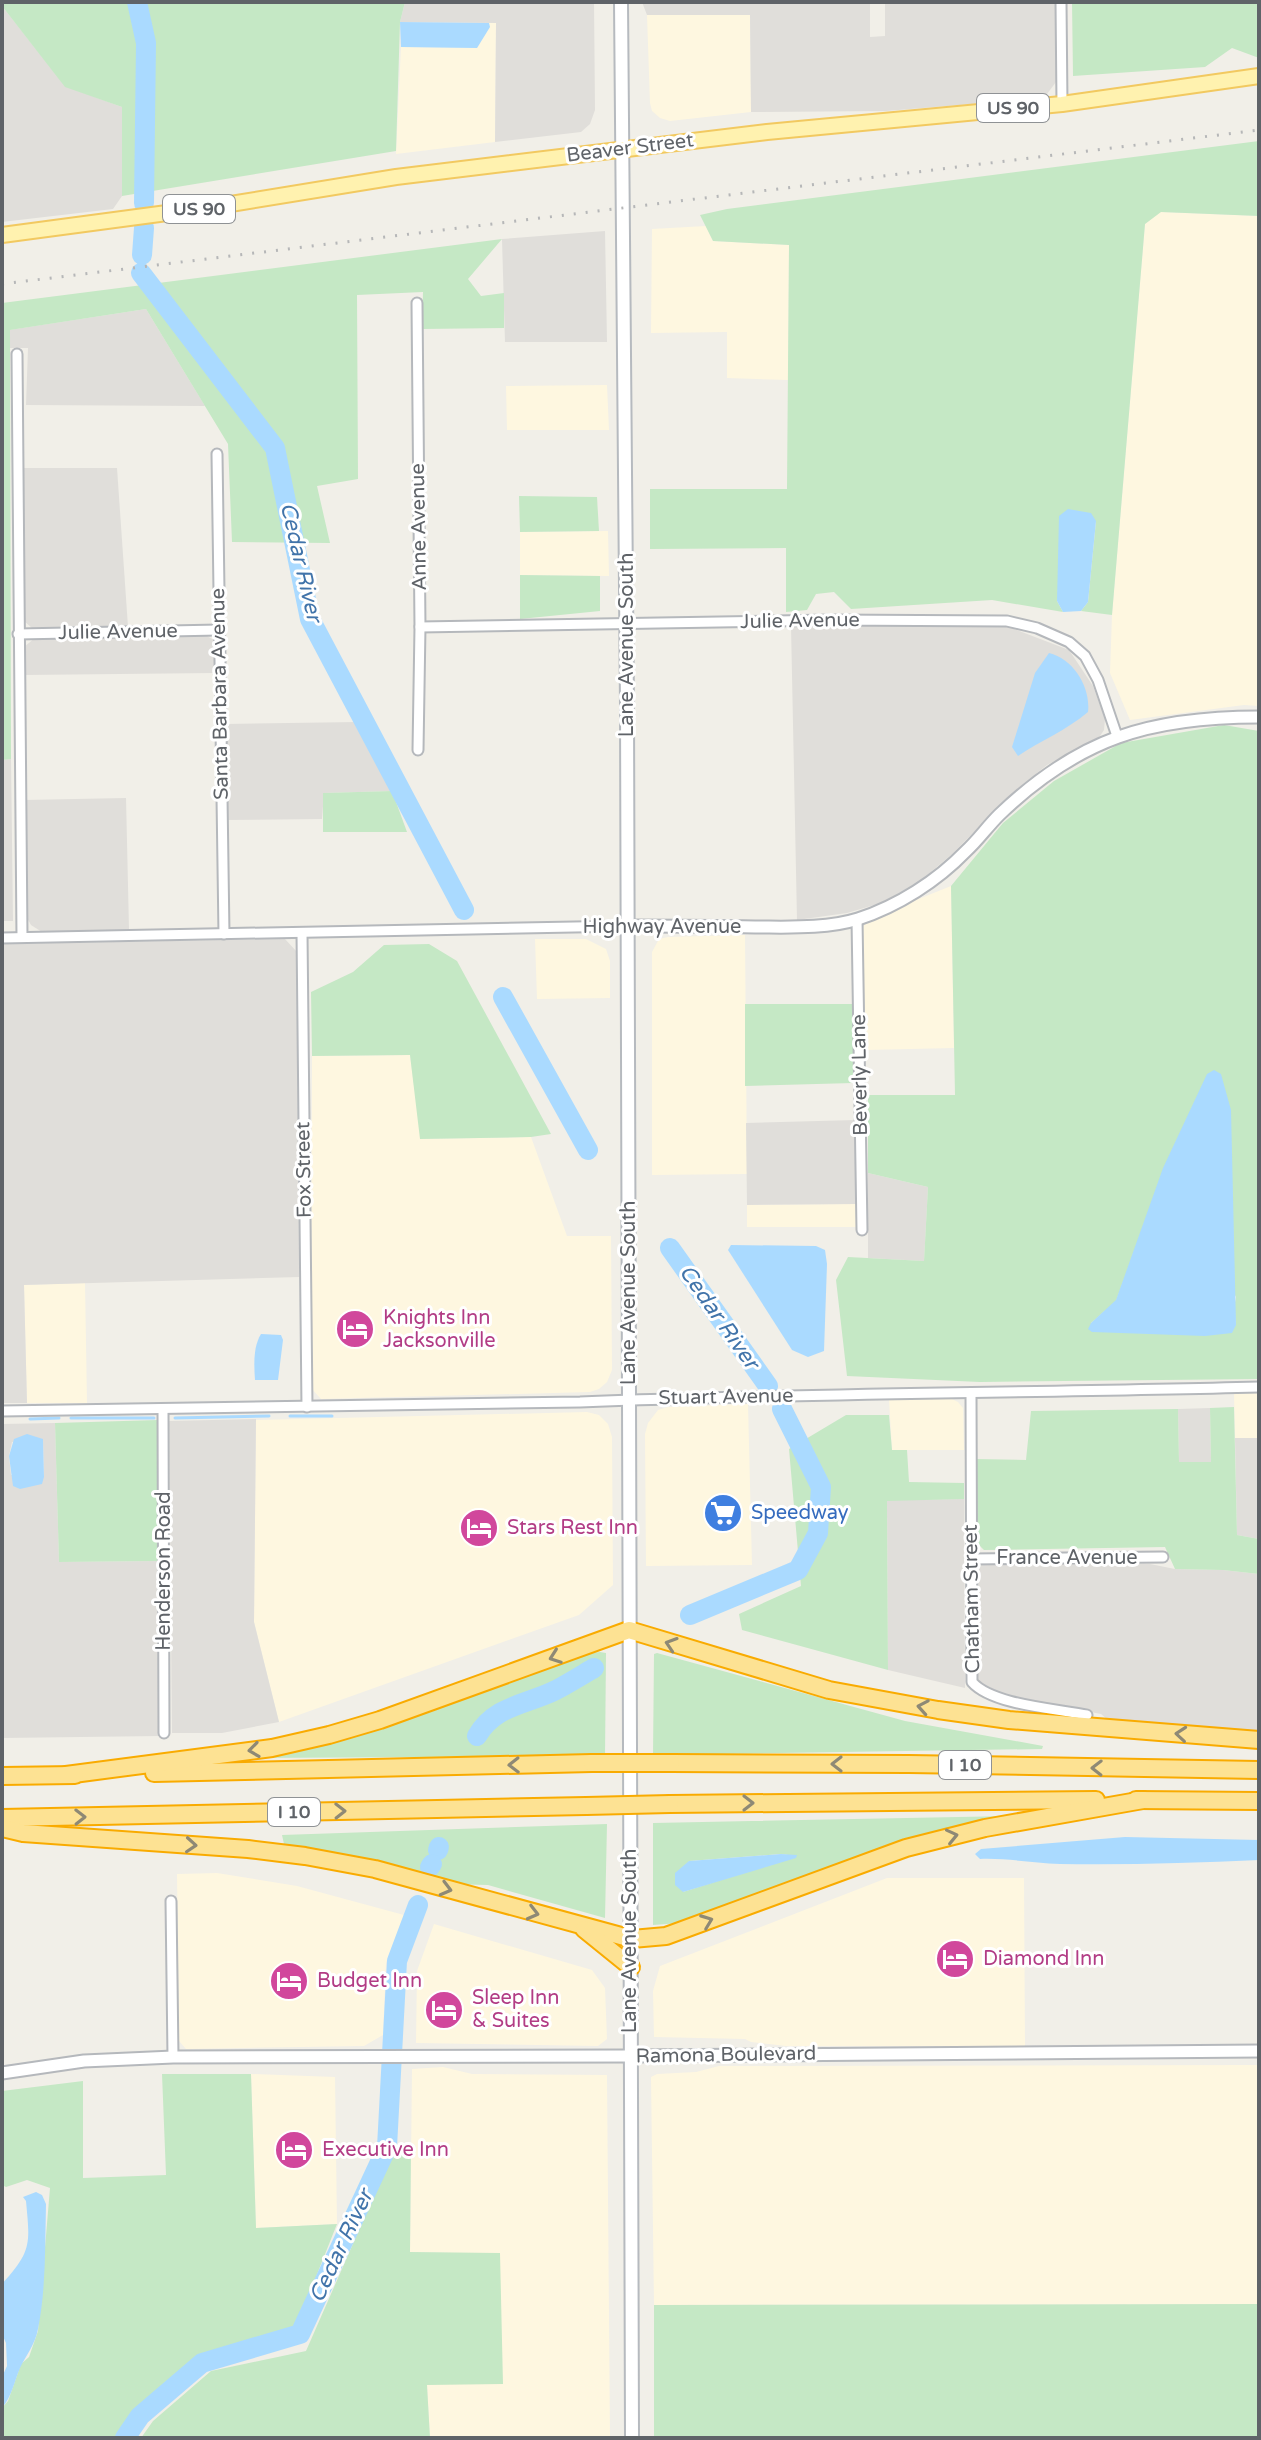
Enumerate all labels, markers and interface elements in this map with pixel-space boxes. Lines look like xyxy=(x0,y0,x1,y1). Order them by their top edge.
road number: US 90 xyxy=(977,94,1049,122)
street label: Beaver Street xyxy=(565,128,695,168)
road number: US 90 xyxy=(163,195,235,223)
street label: Anne Avenue xyxy=(406,463,432,591)
water label: Cedar River xyxy=(275,500,328,627)
street label: Lane Avenue South xyxy=(615,553,639,737)
street label: Santa Barbara Avenue xyxy=(206,588,234,800)
street label: Julie Avenue xyxy=(740,608,860,634)
street label: Julie Avenue xyxy=(58,619,178,645)
street label: Highway Avenue xyxy=(583,915,741,939)
street label: Beverly Lane xyxy=(847,1014,873,1136)
street label: Fox Street xyxy=(291,1121,317,1218)
street label: Lane Avenue South xyxy=(617,1201,641,1385)
water label: Cedar River xyxy=(674,1260,766,1376)
place label: Knights Inn Jacksonville xyxy=(383,1306,496,1353)
hotel icon: Knights Inn Jacksonville xyxy=(334,1308,376,1350)
street label: Stuart Avenue xyxy=(658,1384,794,1410)
street label: Henderson Road xyxy=(152,1491,176,1651)
supermarket icon: Speedway xyxy=(702,1492,744,1534)
place label: Speedway xyxy=(751,1501,849,1525)
hotel icon: Stars Rest Inn xyxy=(458,1507,500,1549)
place label: Stars Rest Inn xyxy=(507,1516,638,1540)
street label: Chatham Street xyxy=(959,1524,985,1674)
street label: France Avenue xyxy=(996,1546,1138,1570)
one-way arrow xyxy=(665,1637,679,1653)
one-way arrow xyxy=(549,1647,563,1663)
one-way arrow xyxy=(917,1699,930,1716)
one-way arrow xyxy=(1174,1726,1187,1743)
one-way arrow xyxy=(247,1741,261,1758)
road number: I 10 xyxy=(939,1751,991,1779)
one-way arrow xyxy=(830,1755,843,1773)
one-way arrow xyxy=(507,1756,520,1774)
one-way arrow xyxy=(1090,1759,1103,1777)
one-way arrow xyxy=(742,1794,755,1812)
road number: I 10 xyxy=(268,1798,320,1826)
one-way arrow xyxy=(334,1803,347,1820)
one-way arrow xyxy=(74,1808,87,1826)
one-way arrow xyxy=(945,1828,958,1845)
one-way arrow xyxy=(185,1836,198,1853)
street label: Lane Avenue South xyxy=(618,1849,642,2033)
one-way arrow xyxy=(439,1880,453,1897)
one-way arrow xyxy=(526,1903,539,1920)
one-way arrow xyxy=(699,1914,713,1931)
hotel icon: Diamond Inn xyxy=(934,1938,976,1980)
place label: Diamond Inn xyxy=(983,1947,1104,1971)
hotel icon: Budget Inn xyxy=(268,1960,310,2002)
place label: Budget Inn xyxy=(317,1969,422,1993)
place label: Sleep Inn & Suites xyxy=(472,1986,559,2033)
hotel icon: Sleep Inn & Suites xyxy=(423,1989,465,2031)
street label: Ramona Boulevard xyxy=(635,2041,817,2069)
hotel icon: Executive Inn xyxy=(273,2129,315,2171)
place label: Executive Inn xyxy=(322,2138,449,2162)
water label: Cedar River xyxy=(304,2183,380,2306)

